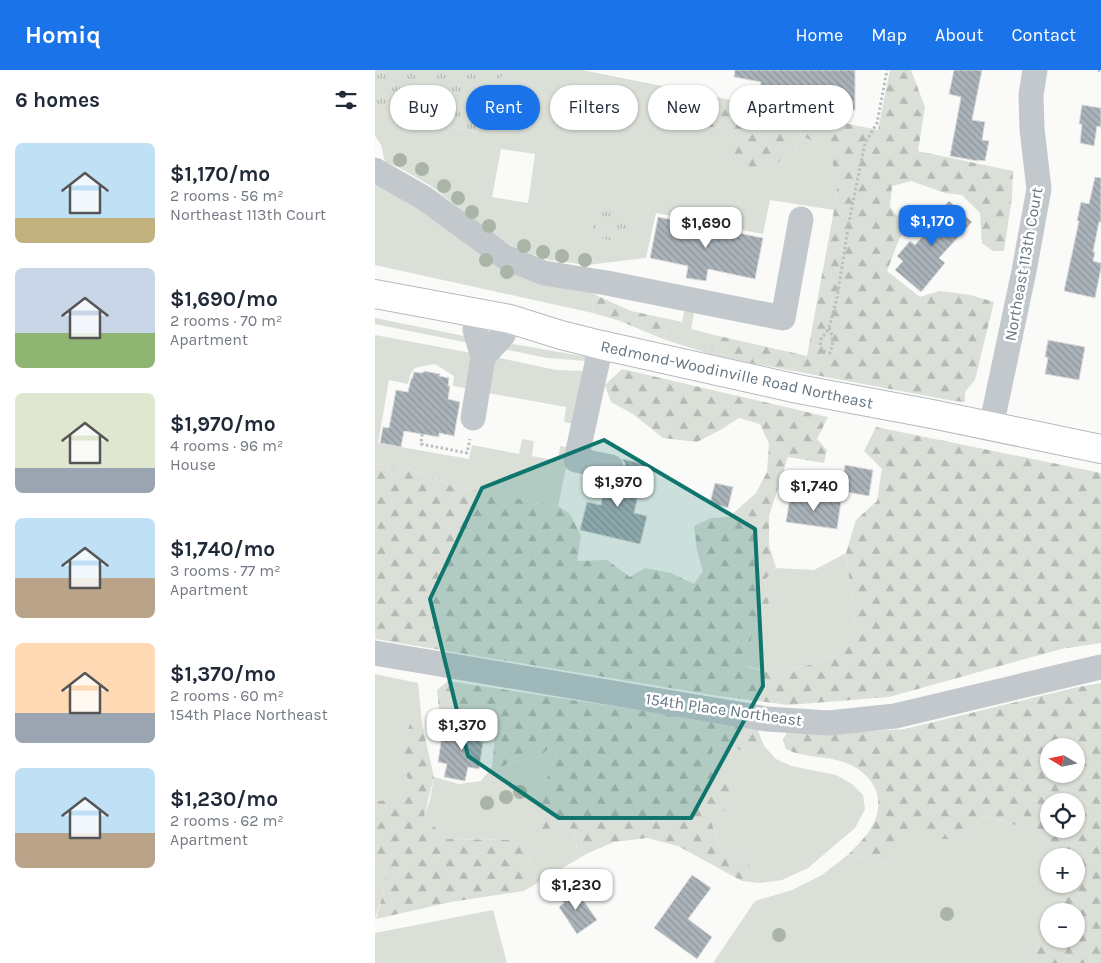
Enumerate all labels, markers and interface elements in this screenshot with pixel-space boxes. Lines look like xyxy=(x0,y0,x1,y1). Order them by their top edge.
text: Homiq xyxy=(25,21,101,49)
text: Home xyxy=(795,24,843,46)
text: Map xyxy=(871,24,907,46)
text: About xyxy=(935,24,984,46)
text: Contact xyxy=(1012,24,1076,46)
chip: Buy xyxy=(390,85,456,130)
chip: Rent xyxy=(466,85,540,130)
chip: Filters xyxy=(550,85,638,130)
chip: New xyxy=(648,85,719,130)
chip: Apartment xyxy=(729,85,853,130)
icon: filters xyxy=(332,86,360,114)
text: 6 homes xyxy=(15,88,100,112)
text: $1,170/mo xyxy=(170,162,270,186)
icon: home xyxy=(55,163,115,223)
text: 2 rooms · 56 m² xyxy=(170,186,284,205)
street label: Northeast 113th Court xyxy=(1001,186,1046,343)
pin: $1,170 xyxy=(891,204,973,247)
text: Northeast 113th Court xyxy=(170,205,326,224)
pin: $1,690 xyxy=(665,206,747,249)
text: $1,170 xyxy=(910,211,954,230)
text: $1,690 xyxy=(681,213,731,232)
text: $1,690/mo xyxy=(170,287,278,311)
icon: home xyxy=(55,288,115,348)
text: 2 rooms · 70 m² xyxy=(170,311,282,330)
text: Apartment xyxy=(170,330,248,349)
street label: Redmond-Woodinville Road Northeast xyxy=(599,336,875,413)
text: $1,970/mo xyxy=(170,412,276,436)
icon: home xyxy=(55,413,115,473)
text: 4 rooms · 96 m² xyxy=(170,436,283,455)
text: House xyxy=(170,455,216,474)
pin: $1,970 xyxy=(577,466,659,508)
pin: $1,740 xyxy=(773,470,855,512)
text: $1,970 xyxy=(594,472,642,491)
text: $1,740 xyxy=(790,476,838,495)
text: $1,740/mo xyxy=(170,537,275,561)
icon: home xyxy=(55,538,115,598)
text: 3 rooms · 77 m² xyxy=(170,561,281,580)
text: Apartment xyxy=(170,580,248,599)
text: $1,370/mo xyxy=(170,662,276,686)
icon: home xyxy=(55,663,115,723)
text: 2 rooms · 60 m² xyxy=(170,686,284,705)
street label: 154th Place Northeast xyxy=(645,689,803,730)
text: 154th Place Northeast xyxy=(170,705,328,724)
pin: $1,370 xyxy=(421,708,503,751)
text: $1,370 xyxy=(438,715,486,734)
north arrow xyxy=(1040,738,1085,782)
map controls xyxy=(1040,738,1085,948)
text: $1,230/mo xyxy=(170,787,278,811)
icon: home xyxy=(55,788,115,848)
button: locate xyxy=(1040,793,1085,838)
text: 2 rooms · 62 m² xyxy=(170,811,284,830)
text: Apartment xyxy=(170,830,248,849)
button: + xyxy=(1040,848,1085,893)
pin: $1,230 xyxy=(535,868,617,911)
text: $1,230 xyxy=(551,875,601,894)
button: − xyxy=(1040,903,1085,948)

